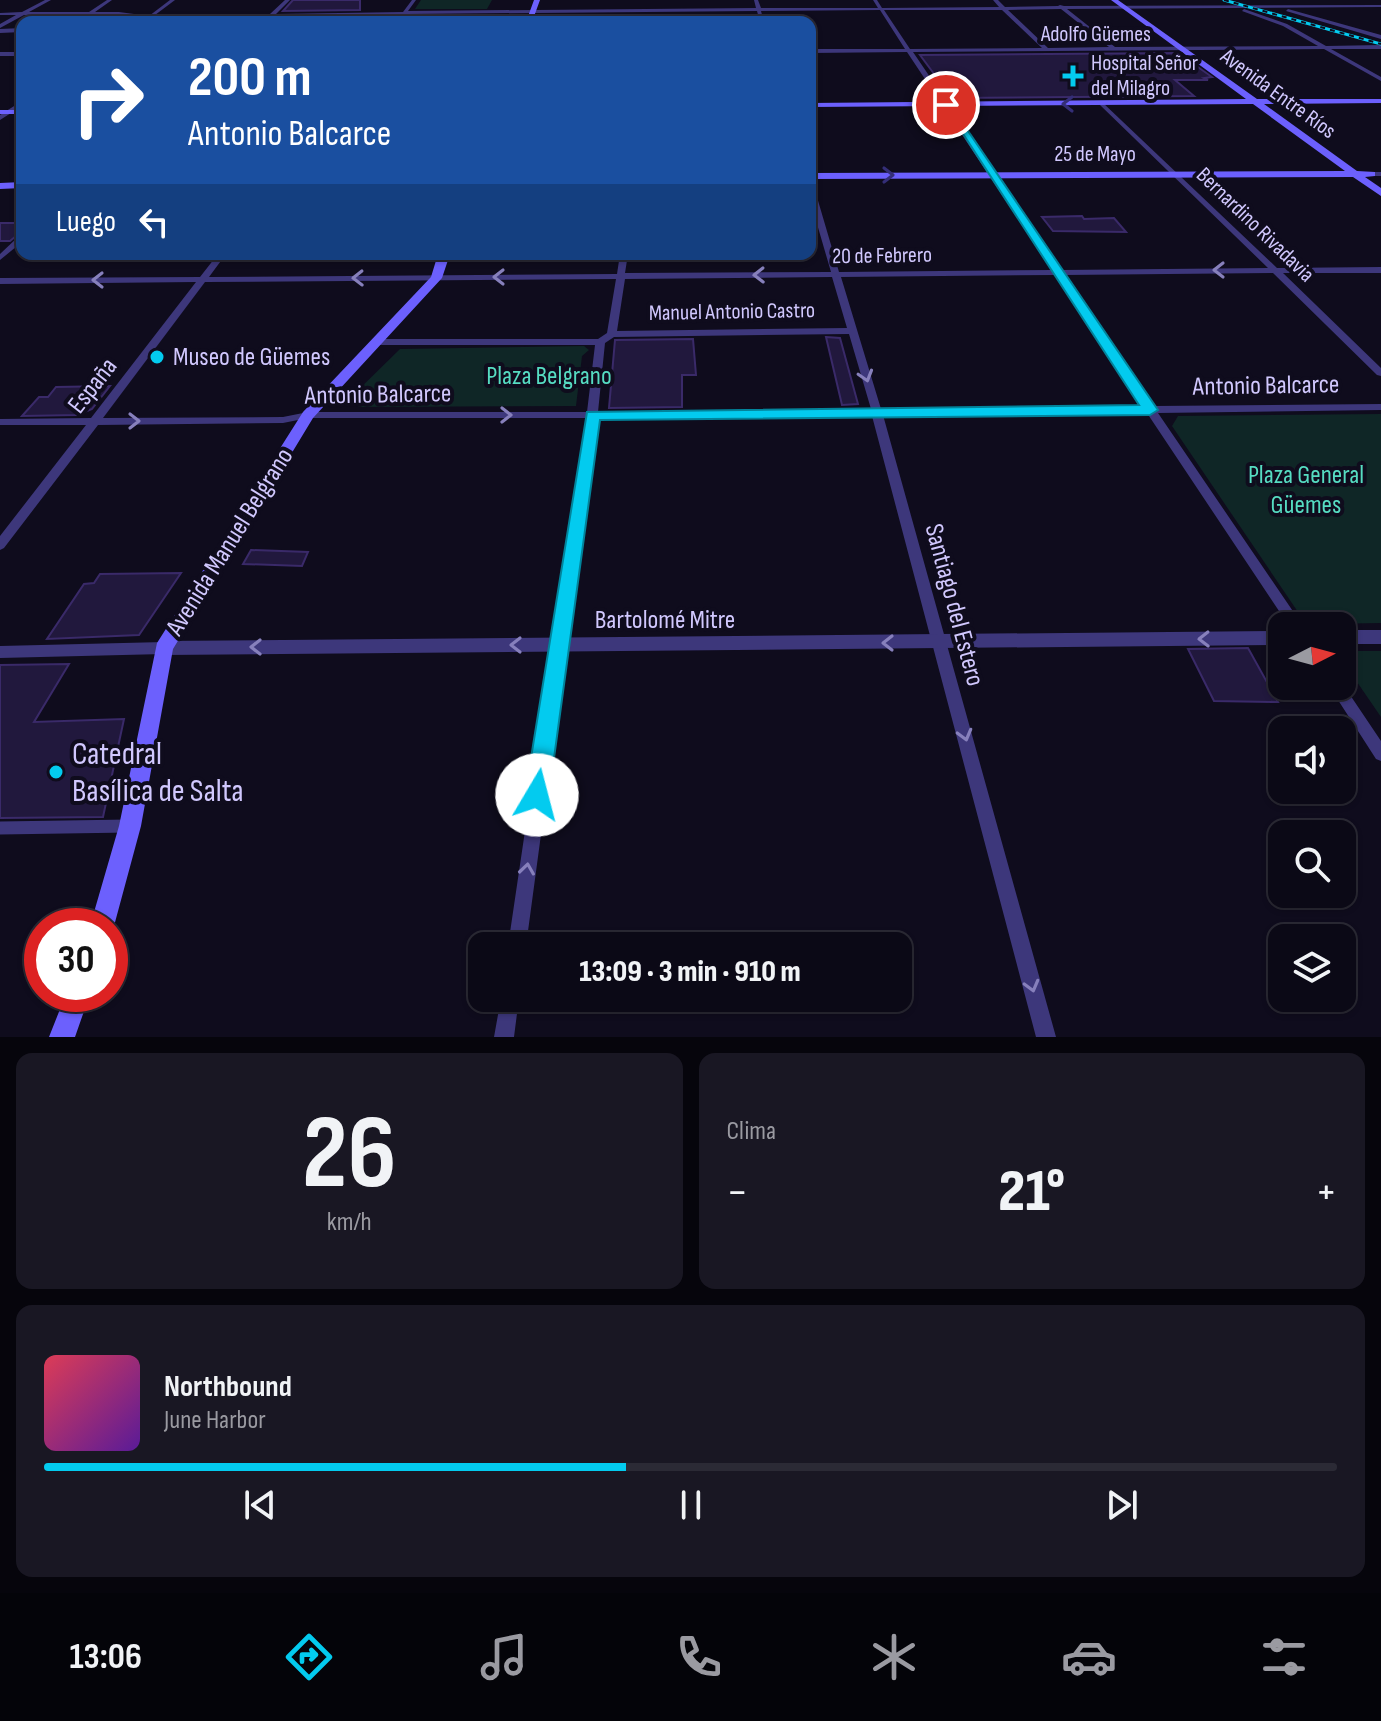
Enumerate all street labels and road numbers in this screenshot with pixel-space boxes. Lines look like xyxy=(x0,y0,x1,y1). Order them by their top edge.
street label: Adolfo Güemes xyxy=(1040,21,1151,48)
street label: Avenida Entre Ríos xyxy=(1214,43,1341,145)
street label: 25 de Mayo xyxy=(1054,141,1136,168)
street label: Bernardino Rivadavia xyxy=(1190,162,1320,288)
street label: 20 de Febrero xyxy=(832,242,932,270)
street label: Manuel Antonio Castro xyxy=(649,297,815,327)
street label: España xyxy=(62,352,124,420)
street label: Antonio Balcarce xyxy=(1191,369,1340,403)
street label: Antonio Balcarce xyxy=(303,378,452,412)
street label: Avenida Manuel Belgrano xyxy=(159,443,300,642)
street label: Santiago del Estero xyxy=(917,520,991,690)
street label: Bartolomé Mitre xyxy=(595,605,735,636)

